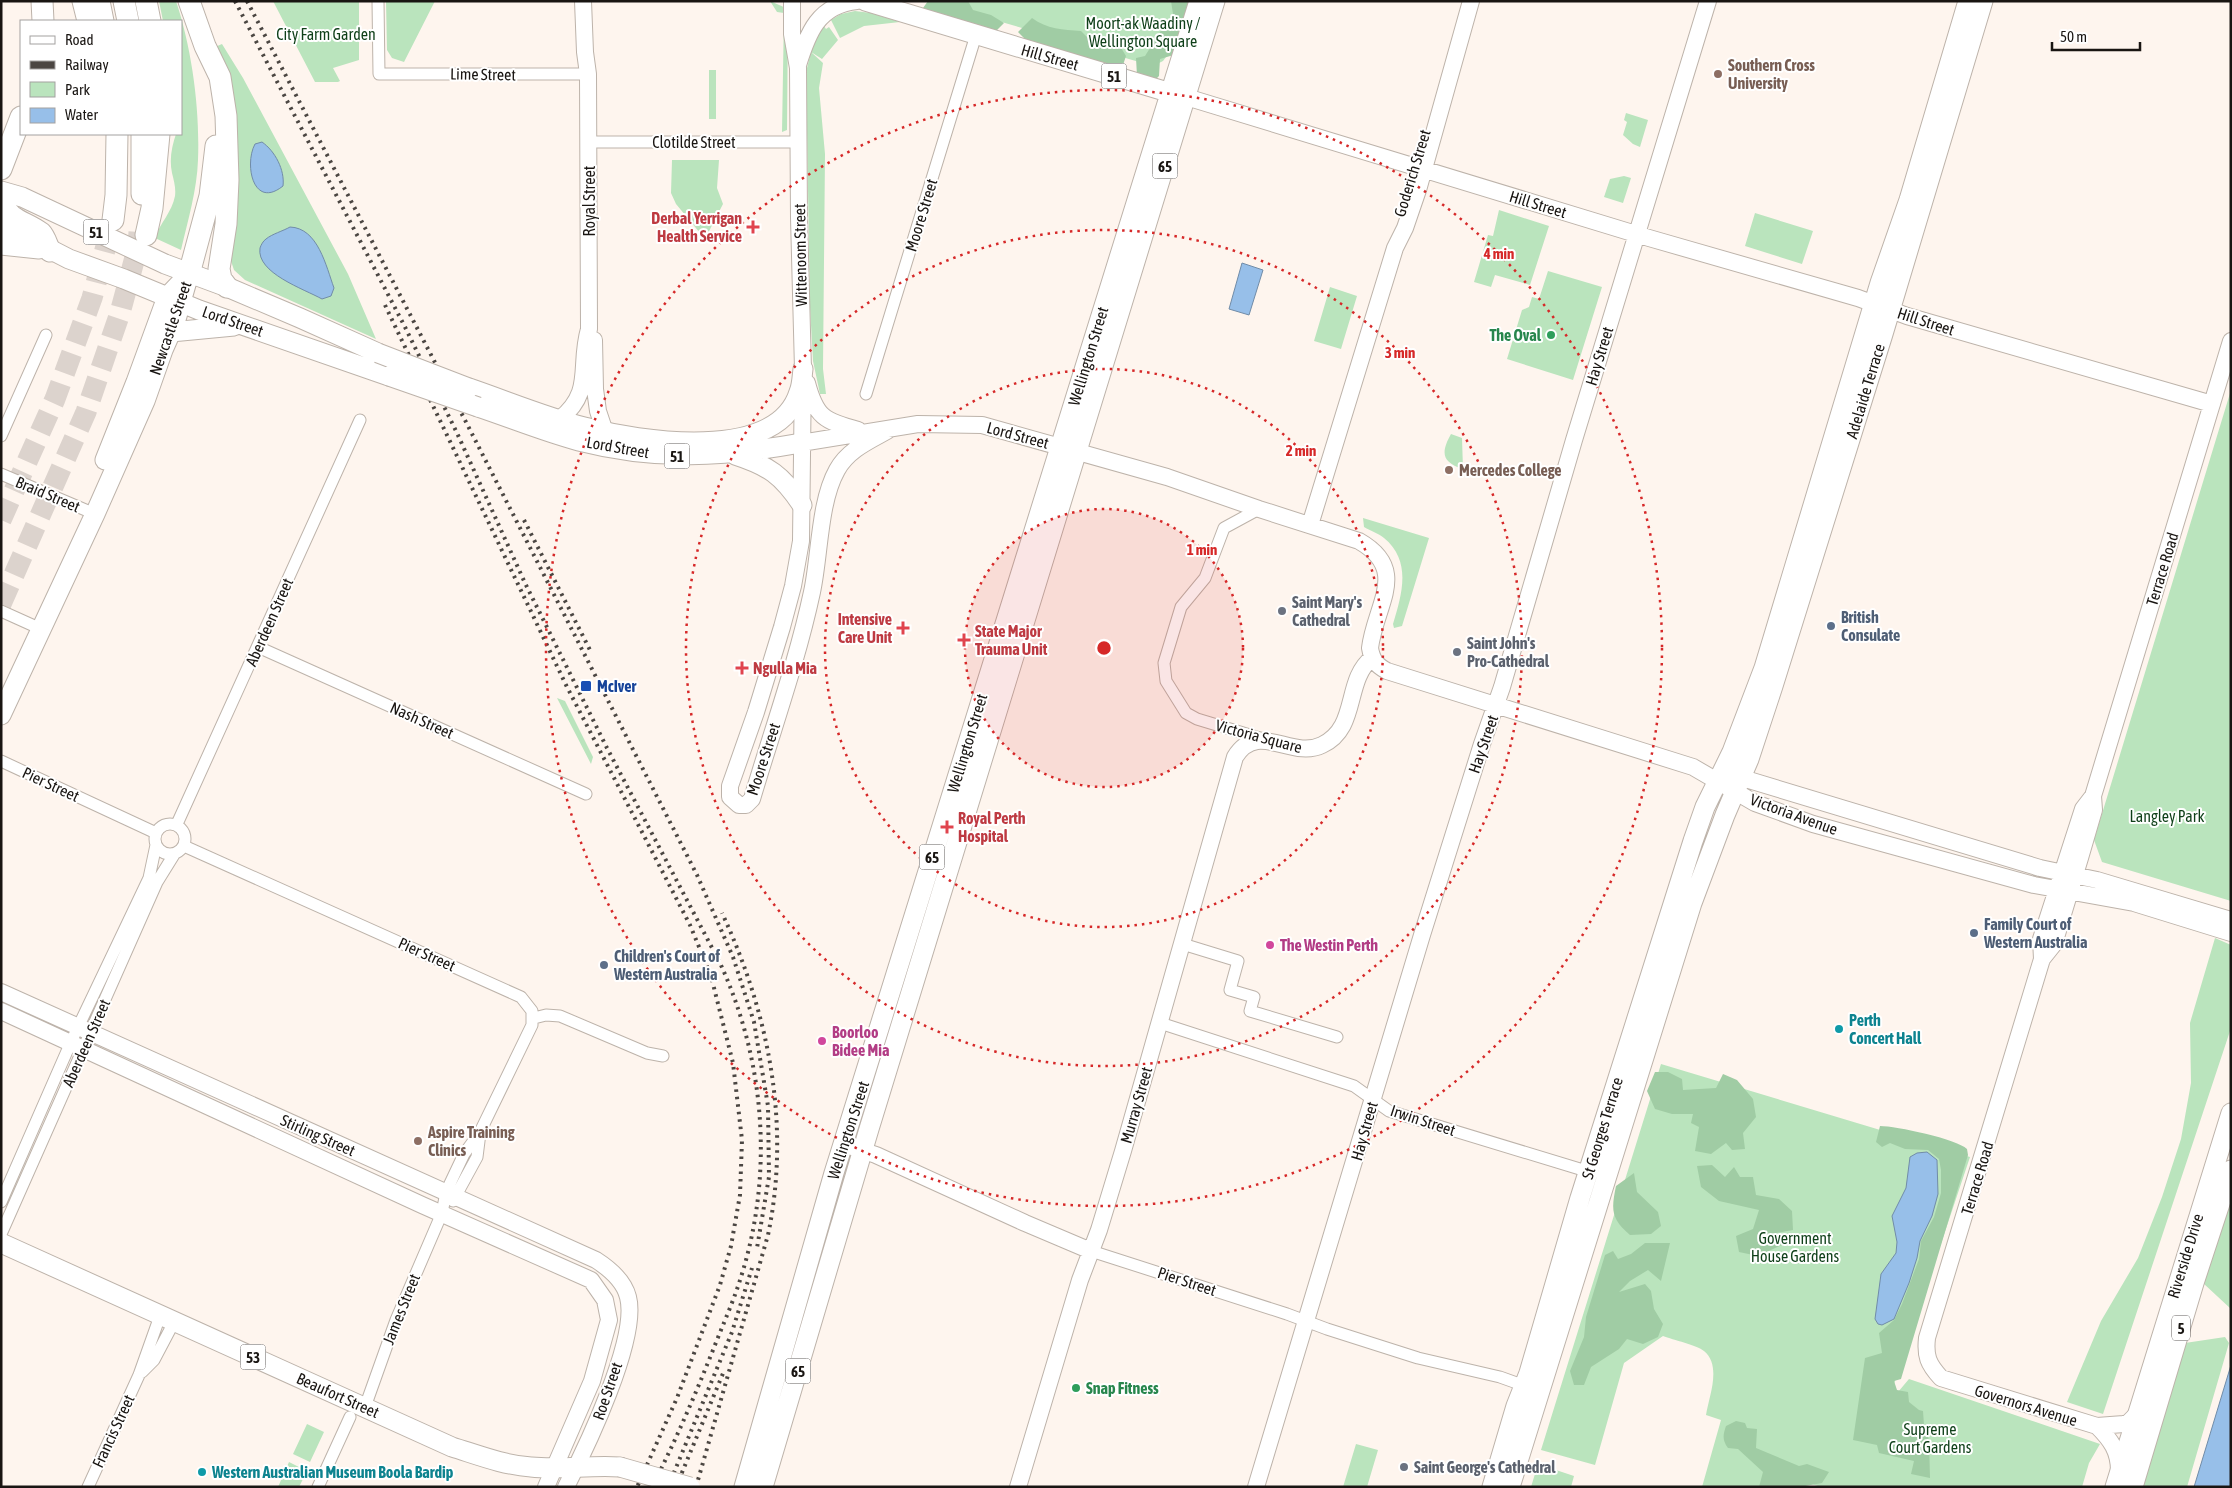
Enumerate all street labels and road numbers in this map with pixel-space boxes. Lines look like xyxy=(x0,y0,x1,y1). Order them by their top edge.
street label: Hill Street xyxy=(1019,40,1081,74)
street label: Lime Street xyxy=(450,64,517,84)
road number: 51 xyxy=(1102,64,1126,88)
street label: Goderich Street xyxy=(1390,127,1434,219)
street label: Clotilde Street xyxy=(652,133,736,151)
road number: 65 xyxy=(1152,154,1178,178)
street label: Royal Street xyxy=(580,165,599,236)
street label: Moore Street xyxy=(901,176,941,254)
street label: Hill Street xyxy=(1507,187,1569,221)
street label: Wittenoom Street xyxy=(790,203,810,307)
road number: 51 xyxy=(84,220,108,244)
street label: Newcastle Street xyxy=(146,278,195,377)
street label: Lord Street xyxy=(200,302,266,340)
street label: Hill Street xyxy=(1895,303,1957,339)
street label: Wellington Street xyxy=(1064,304,1113,408)
street label: Hay Street xyxy=(1582,324,1618,388)
street label: Adelaide Terrace xyxy=(1842,341,1888,441)
street label: Lord Street xyxy=(985,418,1051,452)
street label: Lord Street xyxy=(585,433,651,461)
road number: 51 xyxy=(664,444,690,468)
street label: Braid Street xyxy=(13,472,83,516)
street label: Terrace Road xyxy=(2142,530,2182,608)
street label: Aberdeen Street xyxy=(242,575,297,669)
street label: Wellington Street xyxy=(943,691,992,795)
street label: Nash Street xyxy=(387,698,457,742)
street label: Hay Street xyxy=(1465,712,1502,776)
street label: Victoria Square xyxy=(1213,716,1304,757)
street label: Moore Street xyxy=(743,720,783,797)
street label: Pier Street xyxy=(20,763,83,805)
street label: Victoria Avenue xyxy=(1748,790,1840,838)
road number: 65 xyxy=(920,844,944,870)
street label: Pier Street xyxy=(396,933,459,975)
street label: Aberdeen Street xyxy=(59,996,114,1090)
street label: Murray Street xyxy=(1116,1064,1157,1146)
street label: St Georges Terrace xyxy=(1578,1075,1627,1181)
street label: Wellington Street xyxy=(824,1078,873,1182)
street label: Hay Street xyxy=(1347,1099,1382,1163)
street label: Irwin Street xyxy=(1388,1101,1458,1139)
street label: Stirling Street xyxy=(278,1111,358,1160)
street label: Terrace Road xyxy=(1957,1139,1997,1217)
street label: Riverside Drive xyxy=(2164,1212,2206,1300)
street label: Pier Street xyxy=(1155,1263,1219,1299)
street label: James Street xyxy=(379,1271,423,1347)
road number: 5 xyxy=(2172,1316,2190,1340)
road number: 53 xyxy=(240,1344,266,1370)
road number: 65 xyxy=(786,1358,810,1384)
street label: Roe Street xyxy=(589,1359,625,1422)
street label: Beaufort Street xyxy=(294,1369,382,1421)
street label: Governors Avenue xyxy=(1972,1381,2080,1429)
street label: Francis Street xyxy=(88,1391,138,1470)

